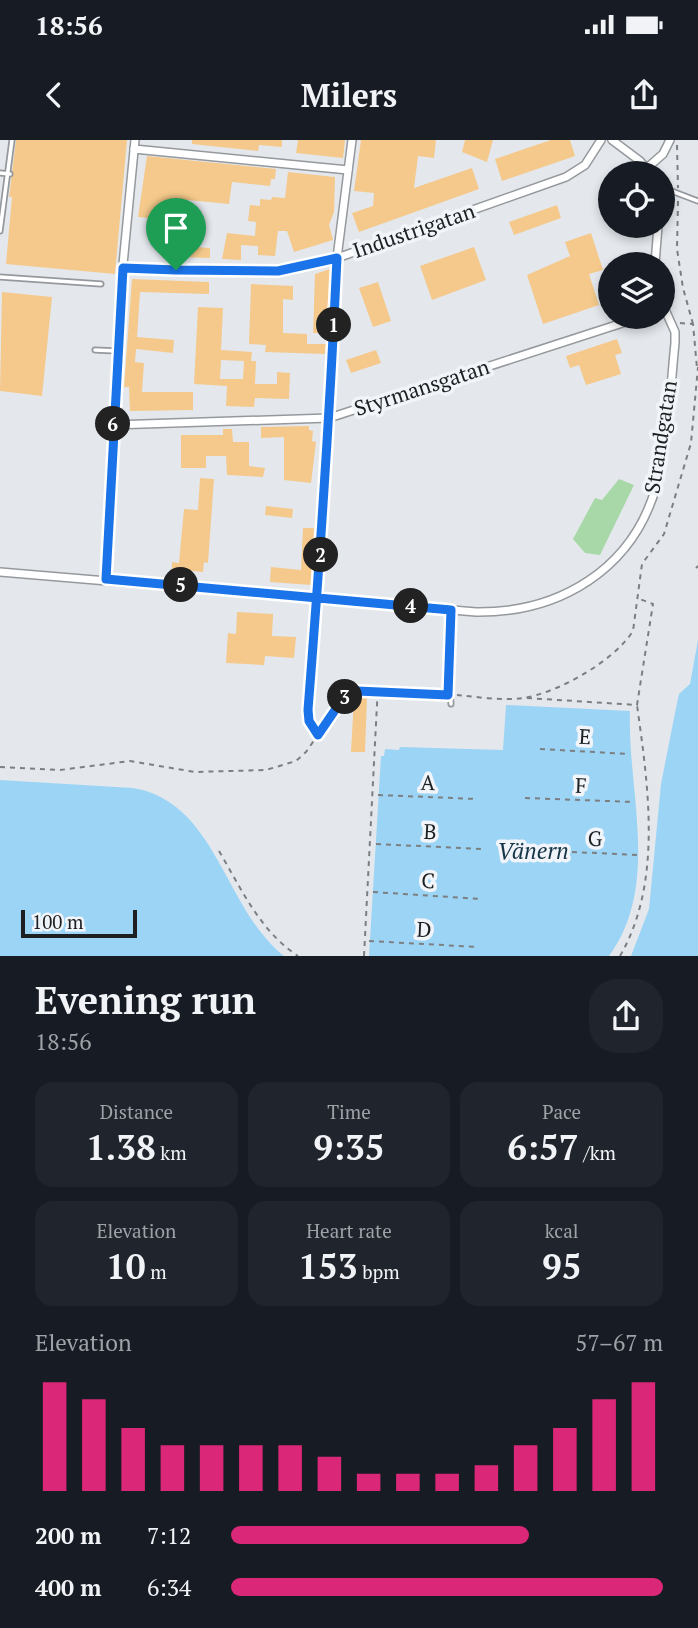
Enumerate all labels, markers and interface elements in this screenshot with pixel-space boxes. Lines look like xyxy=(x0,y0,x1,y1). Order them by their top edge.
text: 18:56 xyxy=(35,8,103,42)
text: Milers xyxy=(301,74,397,116)
icon: back xyxy=(35,76,73,114)
icon: share xyxy=(625,76,663,114)
map controls xyxy=(598,161,675,329)
button: locate xyxy=(598,161,675,238)
street label: Industrigatan xyxy=(349,196,479,264)
pin xyxy=(146,198,206,270)
icon: arrive xyxy=(157,209,195,247)
button: layers xyxy=(598,252,675,329)
pin: 1 xyxy=(316,308,352,342)
text: 1 xyxy=(328,312,339,337)
street label: Styrmansgatan xyxy=(351,352,493,422)
street label: Strandgatan xyxy=(637,378,683,496)
pin: 6 xyxy=(96,406,130,442)
text: 6 xyxy=(107,411,118,436)
pin: 2 xyxy=(304,538,338,572)
text: 2 xyxy=(315,542,326,567)
pin: 5 xyxy=(164,568,198,602)
text: 5 xyxy=(175,572,186,597)
pin: 4 xyxy=(394,588,428,624)
text: 4 xyxy=(405,593,416,618)
pin: 3 xyxy=(328,680,362,714)
text: 3 xyxy=(339,684,350,709)
street label: E xyxy=(578,722,592,750)
street label: A xyxy=(420,768,436,796)
street label: F xyxy=(575,771,587,799)
street label: B xyxy=(423,817,437,845)
street label: G xyxy=(587,824,603,852)
water label: Vänern xyxy=(497,835,569,866)
street label: C xyxy=(421,866,436,894)
scale bar xyxy=(21,907,136,939)
text: 100 m xyxy=(32,909,83,934)
street label: D xyxy=(416,915,432,943)
text: Evening run xyxy=(35,975,256,1025)
button: share xyxy=(589,979,663,1053)
text: 18:56 xyxy=(35,1026,92,1057)
text: Distance xyxy=(100,1099,173,1124)
text: Time xyxy=(327,1099,371,1124)
text: Pace xyxy=(542,1099,581,1124)
text: 1.38 xyxy=(86,1124,156,1170)
text: 9:35 xyxy=(313,1124,385,1170)
text: 6:57 xyxy=(507,1124,579,1170)
text: km xyxy=(156,1140,187,1165)
text: /km xyxy=(579,1140,616,1165)
text: Elevation xyxy=(96,1218,176,1243)
text: Heart rate xyxy=(306,1218,392,1243)
text: kcal xyxy=(545,1218,579,1243)
text: 10 xyxy=(106,1243,146,1289)
text: 153 xyxy=(298,1243,358,1289)
text: 95 xyxy=(542,1243,581,1289)
text: m xyxy=(146,1259,167,1284)
text: bpm xyxy=(358,1259,400,1284)
text: Elevation xyxy=(35,1327,132,1358)
text: 57–67 m xyxy=(575,1327,663,1358)
text: 200 m xyxy=(35,1520,101,1551)
text: 7:12 xyxy=(147,1520,191,1551)
text: 400 m xyxy=(35,1572,101,1603)
text: 6:34 xyxy=(147,1572,191,1603)

